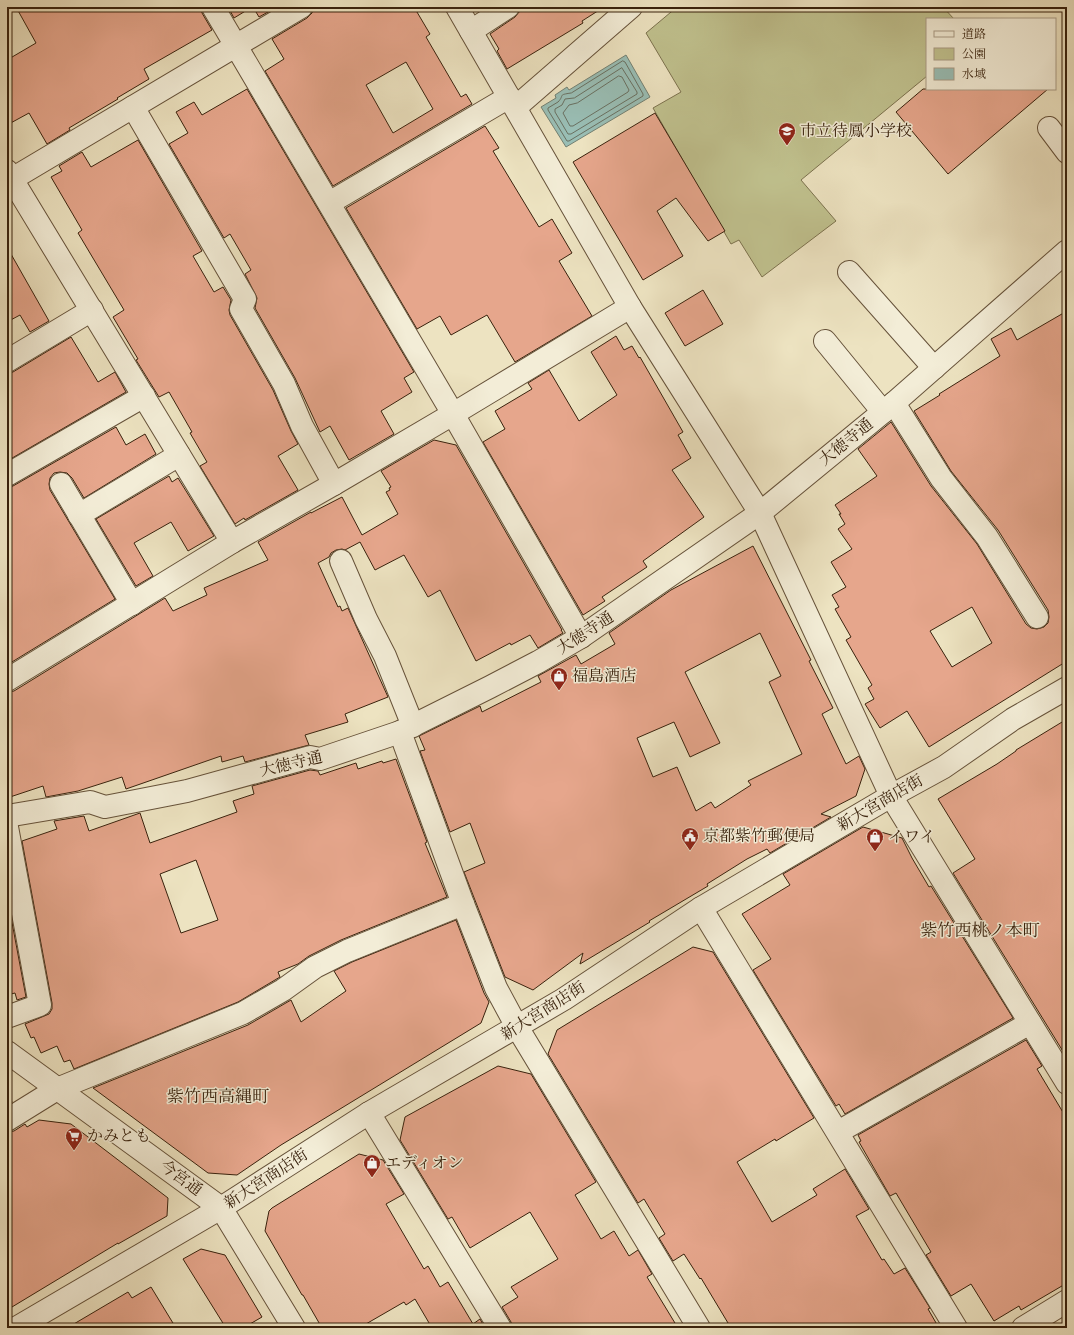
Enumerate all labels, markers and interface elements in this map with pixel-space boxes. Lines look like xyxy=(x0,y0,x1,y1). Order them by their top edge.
legend xyxy=(926,18,1056,90)
text: 道路 xyxy=(962,26,986,42)
text: 公園 xyxy=(962,46,986,62)
text: 水域 xyxy=(962,66,986,82)
place label: 市立待鳳小学校 xyxy=(800,120,912,142)
school or university icon: 市立待鳳小学校 xyxy=(777,121,797,146)
street label: 大徳寺通 xyxy=(814,413,878,471)
street label: 大徳寺通 xyxy=(552,606,618,660)
place label: 福島酒店 xyxy=(572,665,636,687)
shop icon: 福島酒店 xyxy=(549,666,569,691)
street label: 大徳寺通 xyxy=(257,746,325,782)
street label: 新大宮商店街 xyxy=(833,769,927,837)
place label: 京都紫竹郵便局 xyxy=(703,825,815,847)
public building icon: 京都紫竹郵便局 xyxy=(680,826,700,851)
place label: イワイ xyxy=(888,826,936,848)
shop icon: イワイ xyxy=(865,827,885,852)
district label: 紫竹西桃ノ本町 xyxy=(921,919,1040,942)
street label: 新大宮商店街 xyxy=(496,976,590,1046)
district label: 紫竹西高縄町 xyxy=(167,1085,269,1108)
place label: かみとも xyxy=(87,1125,151,1147)
supermarket icon: かみとも xyxy=(64,1126,84,1151)
street label: 新大宮商店街 xyxy=(220,1144,312,1214)
place label: エディオン xyxy=(385,1152,464,1174)
shop icon: エディオン xyxy=(362,1153,382,1178)
street label: 今宮通 xyxy=(155,1155,207,1201)

